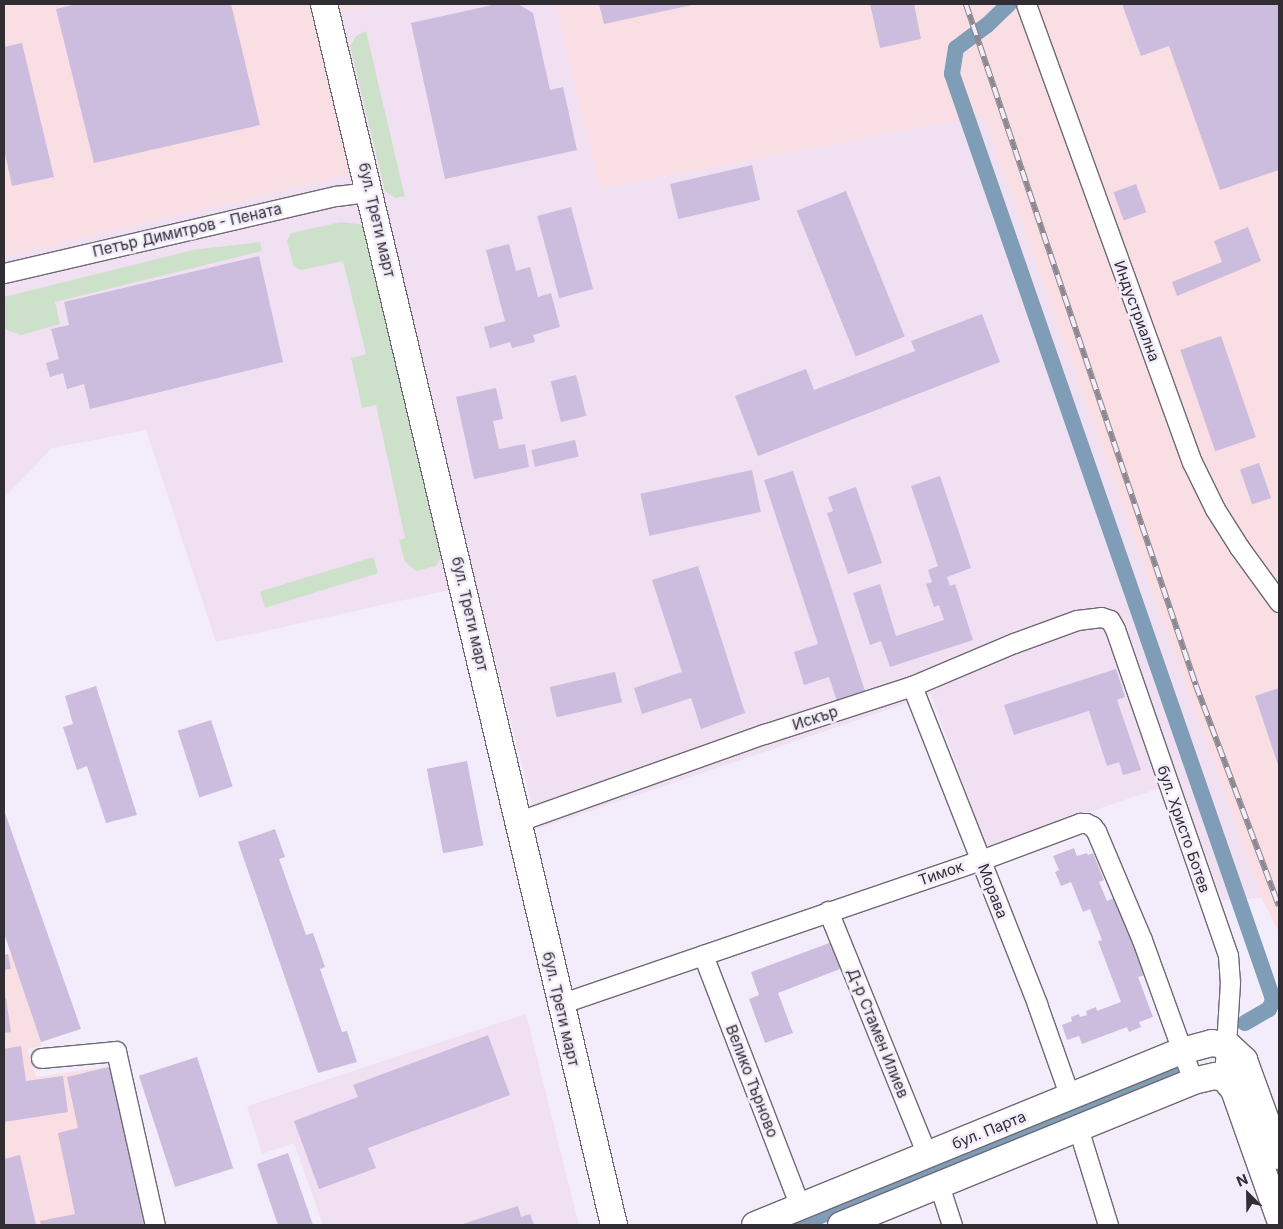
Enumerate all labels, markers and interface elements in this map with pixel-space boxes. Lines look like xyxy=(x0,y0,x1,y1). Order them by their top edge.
street label: бул. Трети март xyxy=(355,161,399,279)
street label: Петър Димитров - Пената xyxy=(91,199,283,261)
street label: Индустриална xyxy=(1110,258,1164,364)
street label: бул. Трети март xyxy=(448,555,492,673)
street label: Искър xyxy=(790,702,840,734)
street label: бул. Христо Ботев xyxy=(1154,763,1214,895)
street label: Тимок xyxy=(916,857,966,889)
street label: Морава xyxy=(974,861,1012,921)
street label: бул. Трети март xyxy=(539,950,583,1068)
street label: Д-р Стамен Илиев xyxy=(844,965,912,1101)
street label: Велико Търново xyxy=(722,1022,782,1140)
street label: бул. Парта xyxy=(949,1107,1029,1153)
north arrow xyxy=(1223,1169,1273,1219)
text: N xyxy=(1234,1170,1250,1190)

